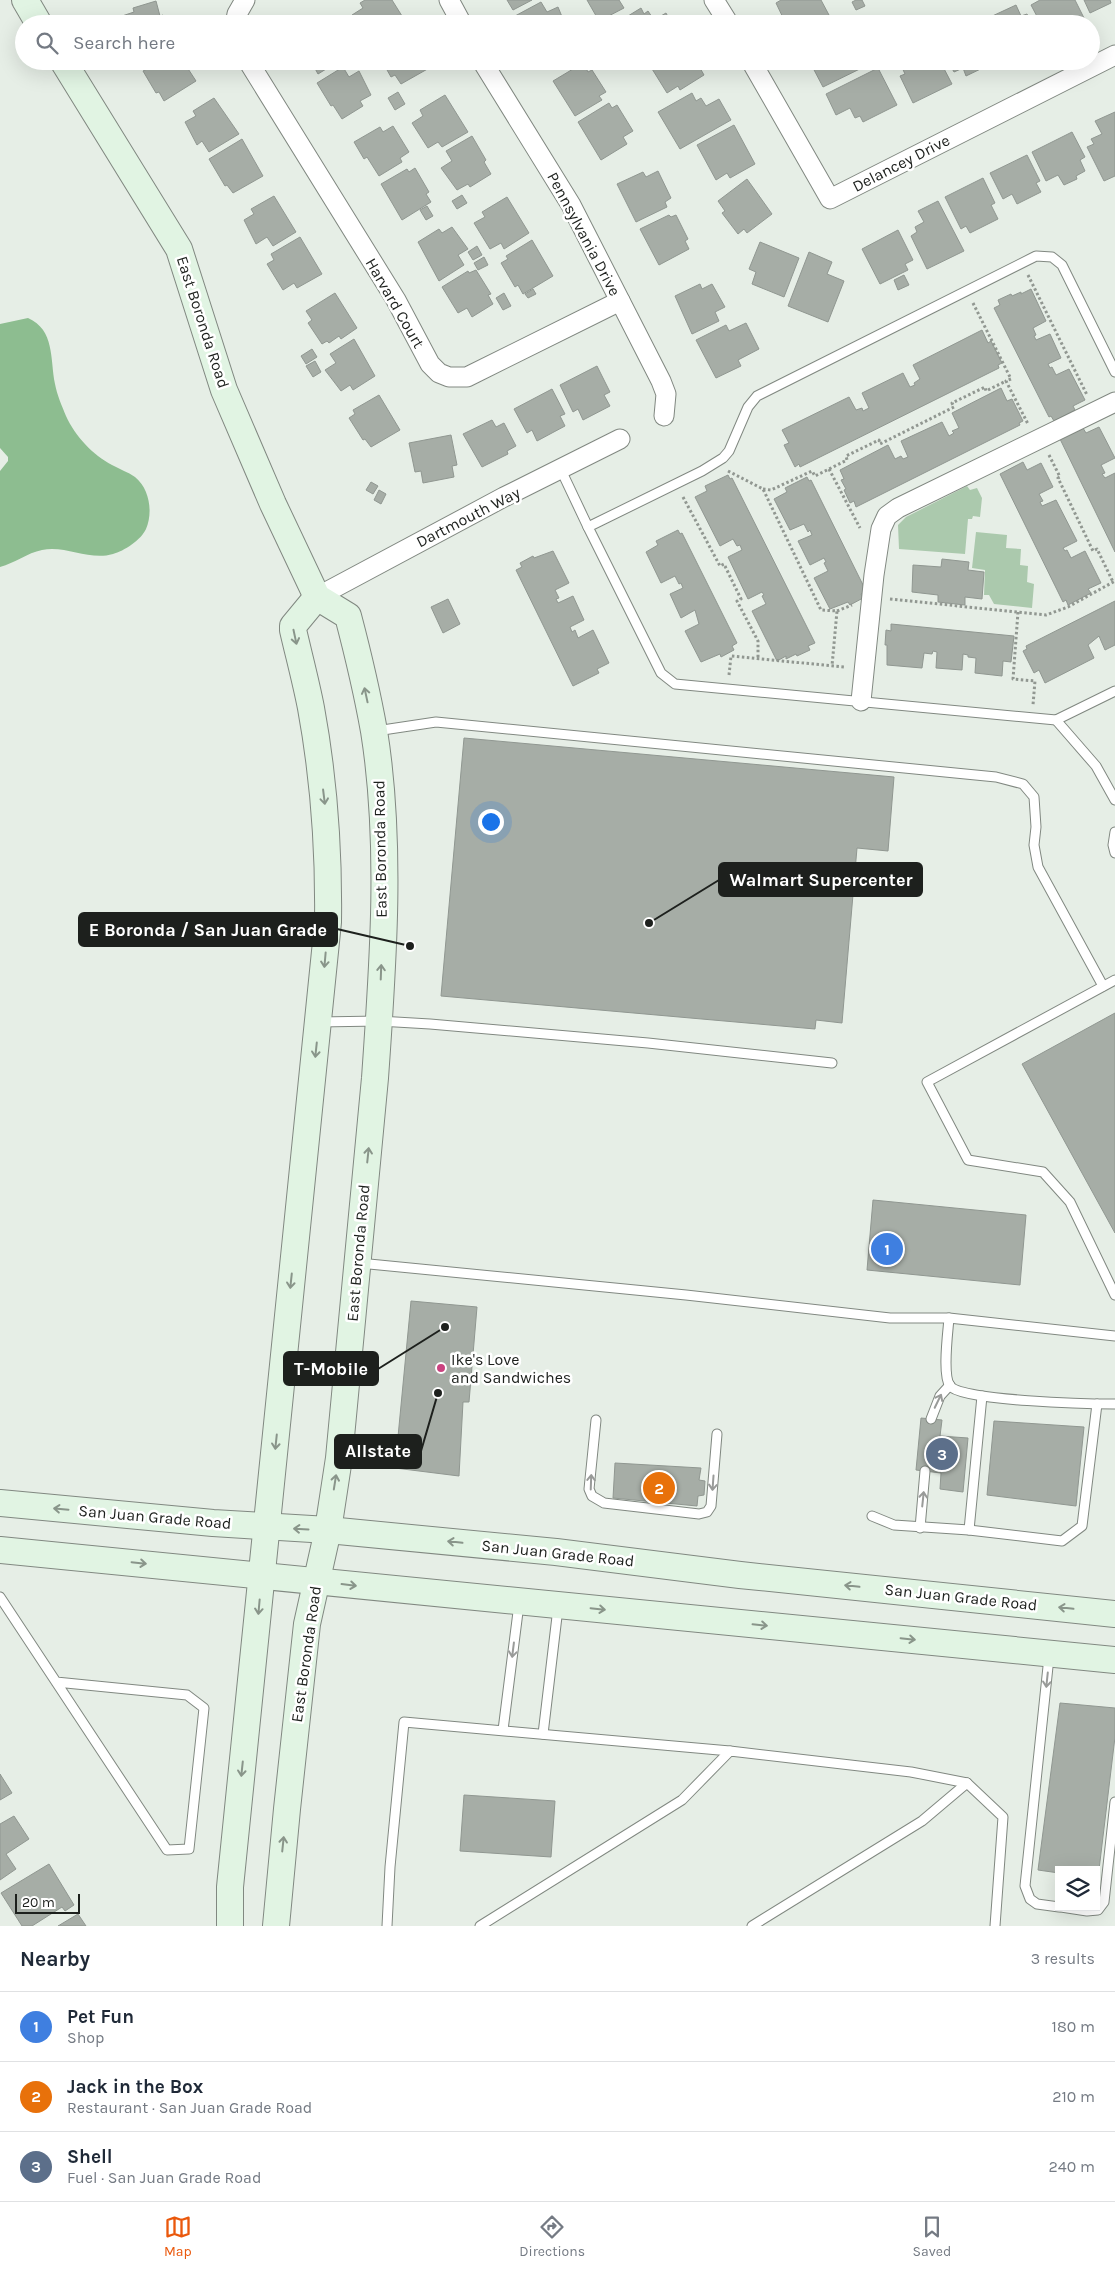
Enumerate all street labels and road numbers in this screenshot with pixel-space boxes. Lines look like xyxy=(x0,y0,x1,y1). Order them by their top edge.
street label: Delancey Drive xyxy=(849,130,953,196)
street label: Pennsylvania Drive xyxy=(543,169,625,299)
street label: East Boronda Road xyxy=(173,254,233,390)
street label: Harvard Court xyxy=(361,254,429,352)
street label: Dartmouth Way xyxy=(413,482,524,551)
street label: East Boronda Road xyxy=(369,780,391,918)
street label: East Boronda Road xyxy=(343,1184,373,1322)
street label: San Juan Grade Road xyxy=(78,1501,232,1533)
street label: San Juan Grade Road xyxy=(481,1536,635,1570)
street label: San Juan Grade Road xyxy=(884,1580,1038,1614)
street label: East Boronda Road xyxy=(287,1584,325,1724)

